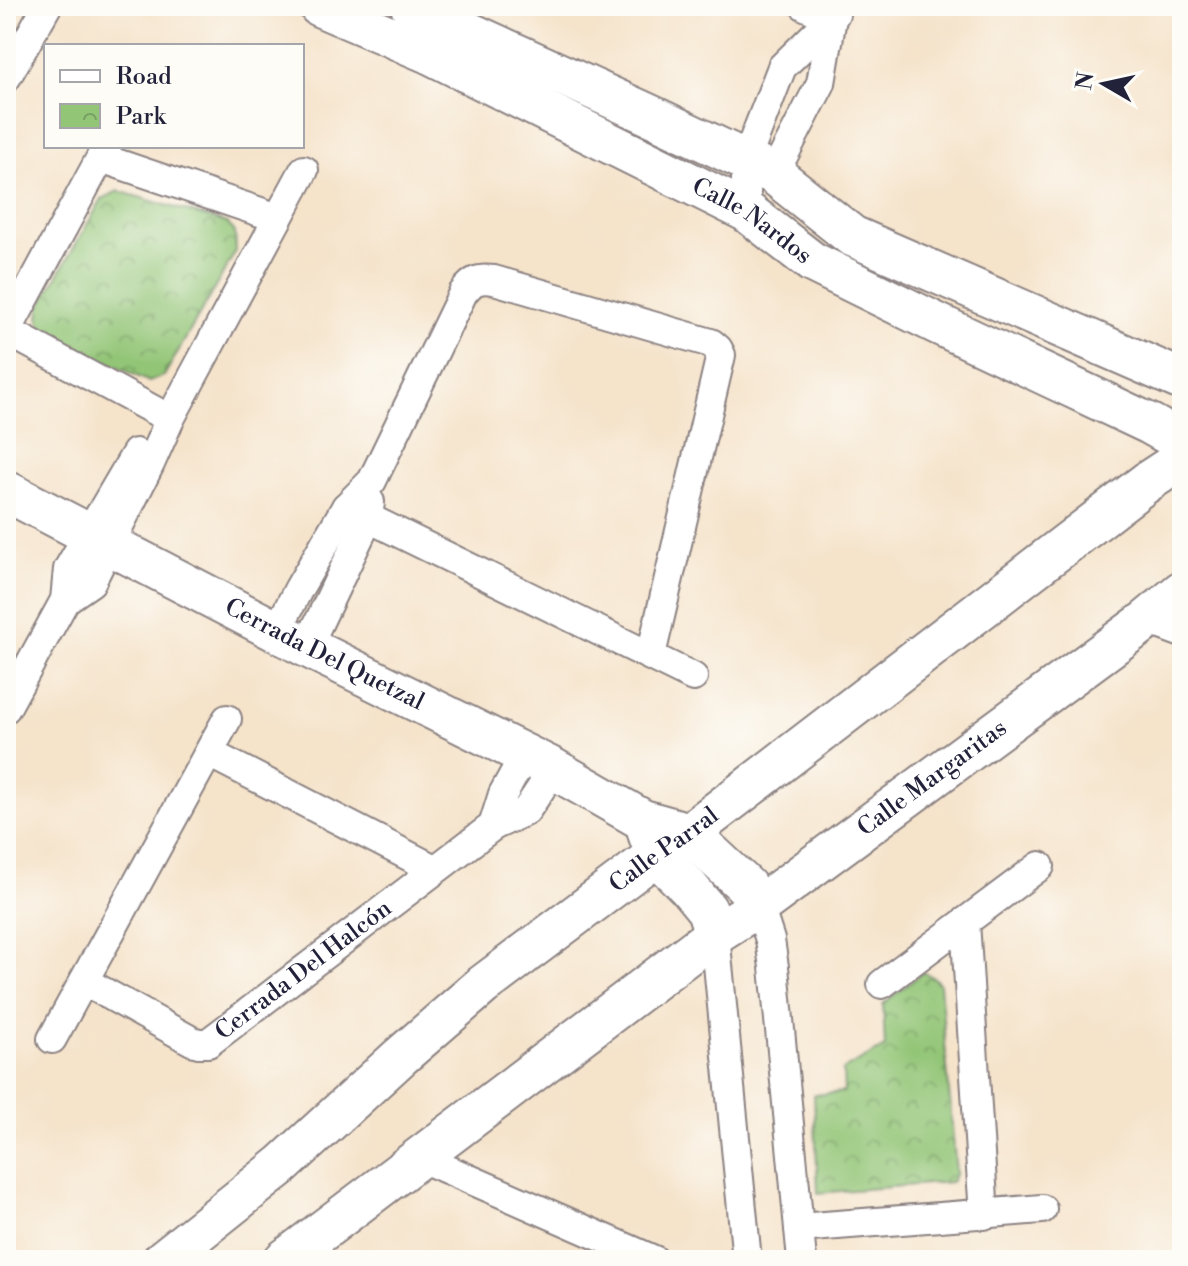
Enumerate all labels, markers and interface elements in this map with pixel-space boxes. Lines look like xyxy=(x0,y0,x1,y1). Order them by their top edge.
legend xyxy=(44,44,304,148)
north arrow xyxy=(1064,44,1144,124)
text: Road xyxy=(116,62,172,92)
text: N xyxy=(1071,70,1101,92)
text: Park xyxy=(116,102,167,132)
street label: Calle Nardos xyxy=(687,171,818,271)
street label: Cerrada Del Quetzal xyxy=(220,592,429,717)
street label: Calle Margaritas xyxy=(852,713,1013,843)
street label: Calle Parral xyxy=(604,801,725,900)
street label: Cerrada Del Halcón xyxy=(209,893,398,1047)

